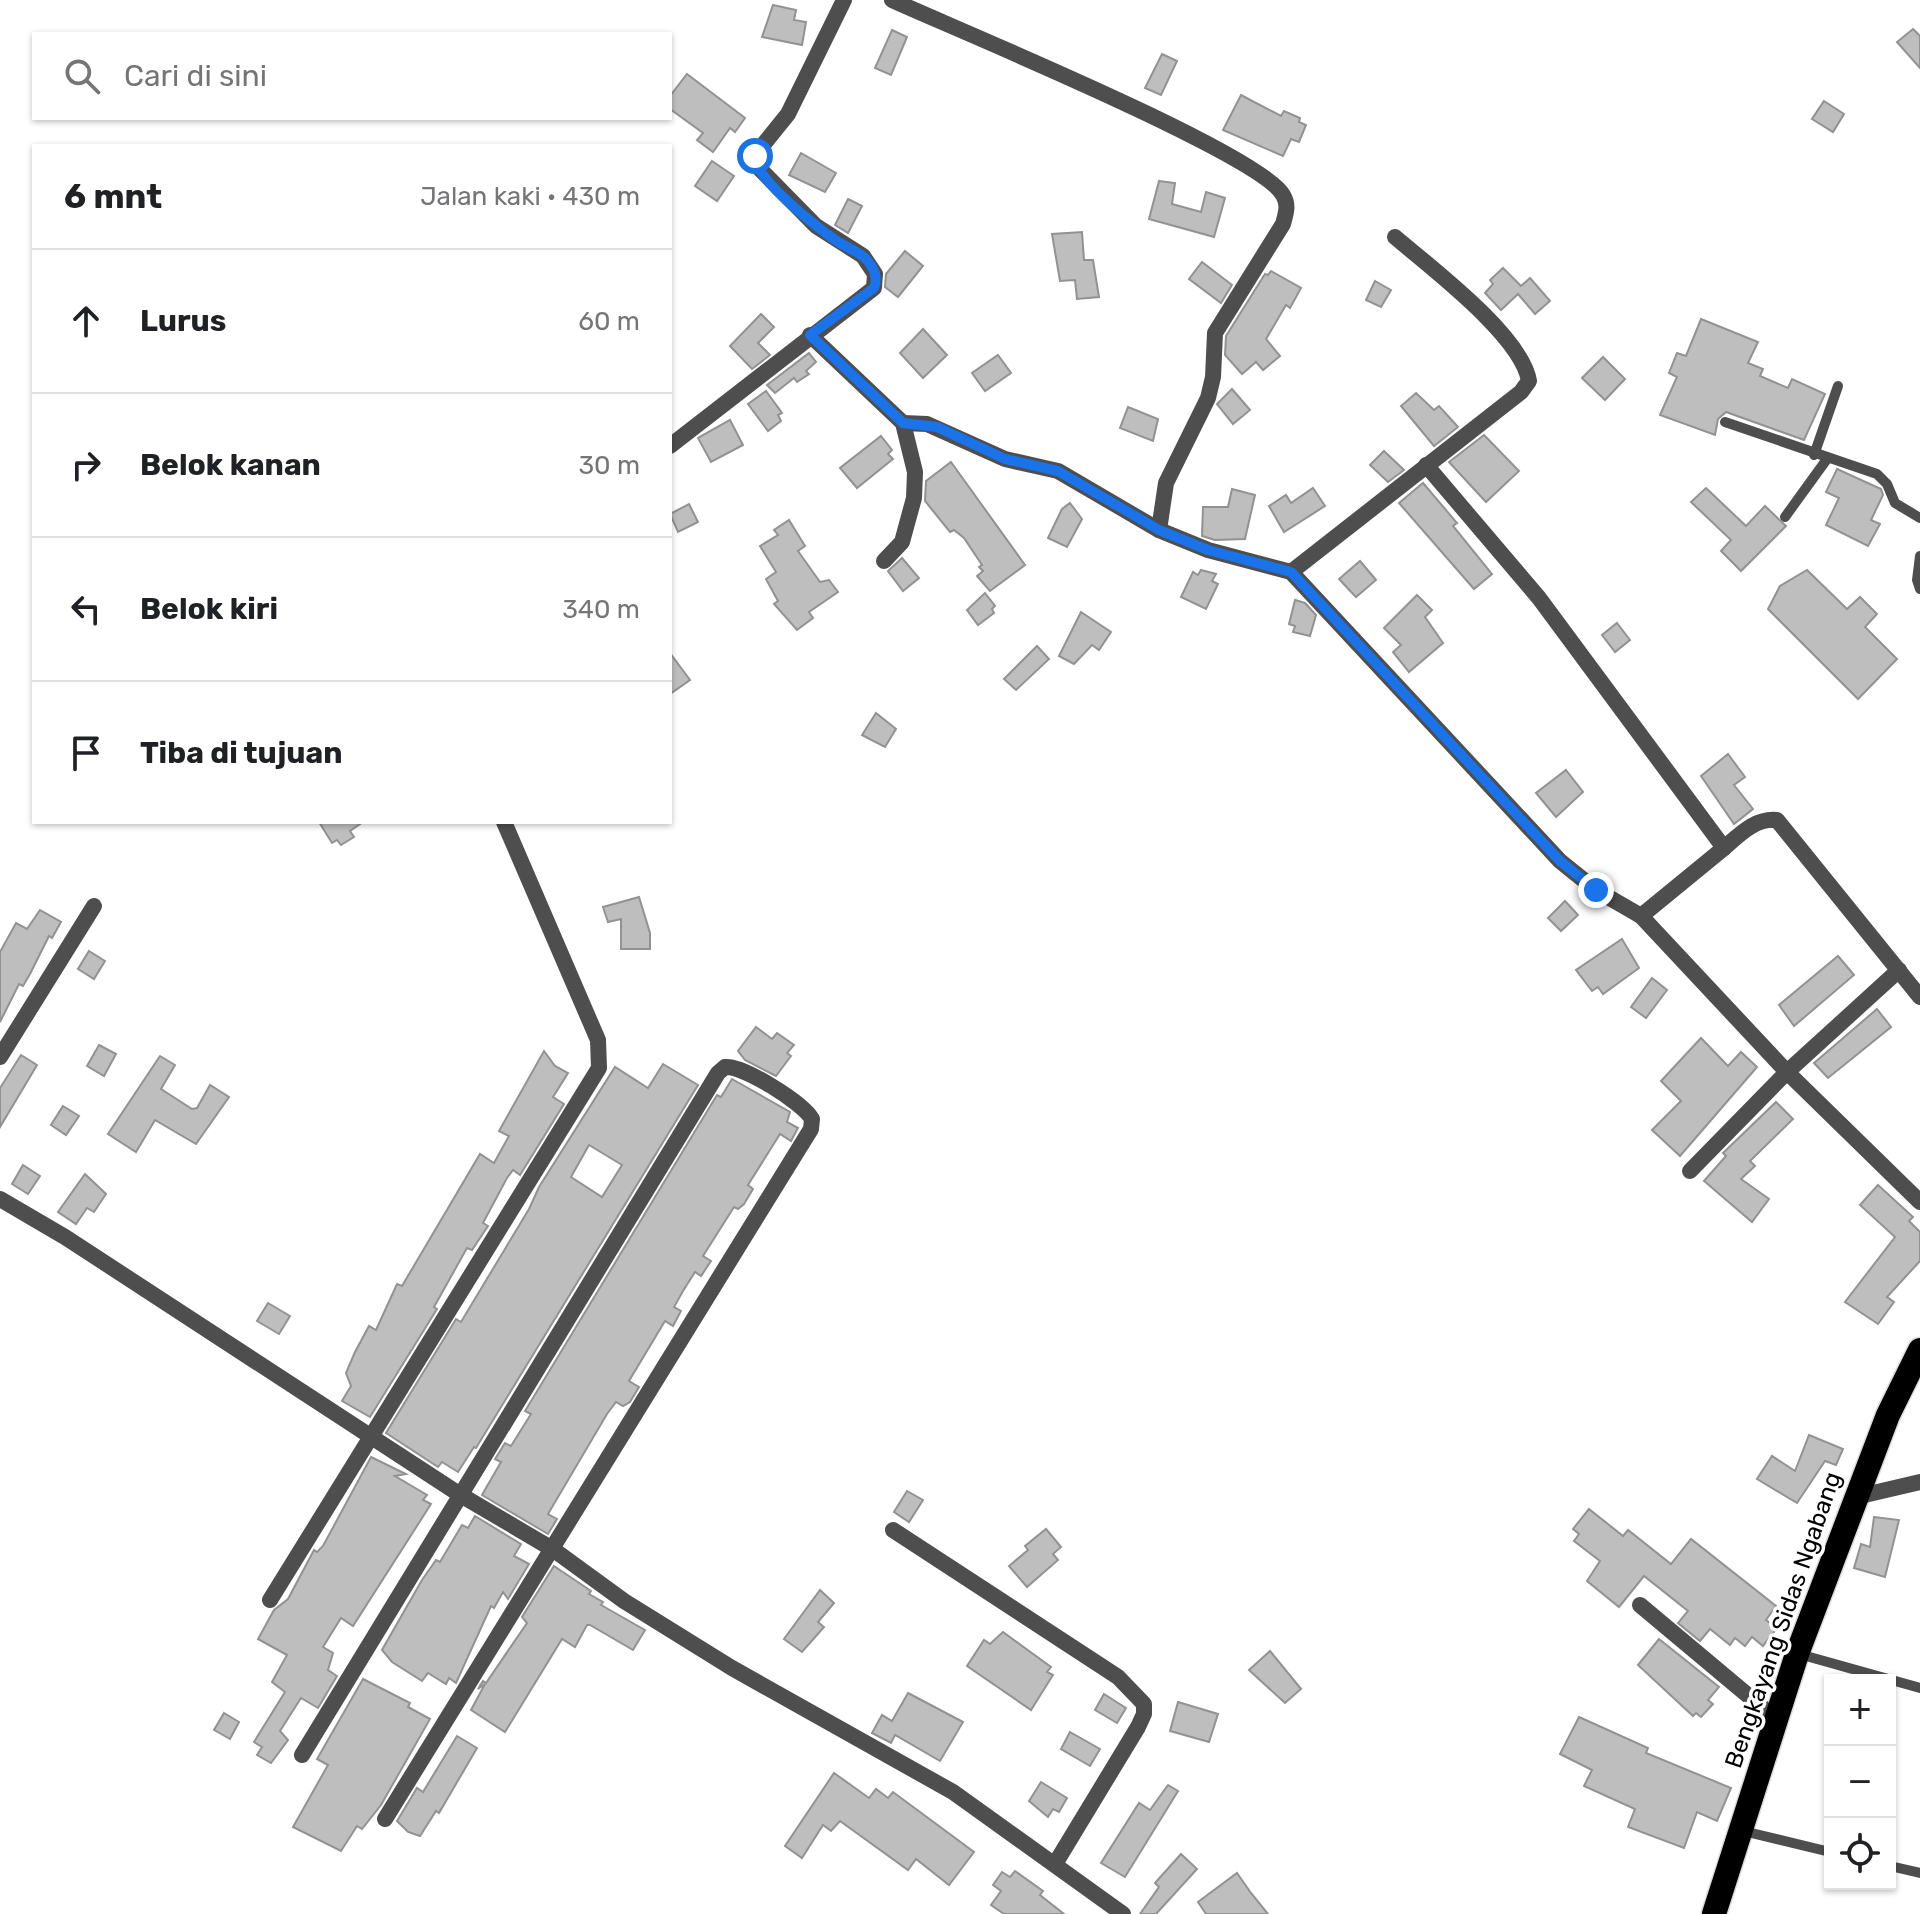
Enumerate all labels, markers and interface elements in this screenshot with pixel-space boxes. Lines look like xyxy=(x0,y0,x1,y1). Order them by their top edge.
search box xyxy=(32,32,672,120)
icon: search xyxy=(60,54,104,98)
text: Cari di sini xyxy=(124,58,267,94)
route start xyxy=(737,138,773,174)
text: 6 mnt xyxy=(64,176,162,217)
text: Jalan kaki · 430 m xyxy=(420,181,640,212)
icon: ahead xyxy=(64,299,108,343)
text: Lurus xyxy=(140,303,226,339)
text: 60 m xyxy=(578,306,640,337)
icon: right xyxy=(64,443,108,487)
text: Belok kanan xyxy=(140,447,321,483)
text: 30 m xyxy=(578,450,640,481)
icon: left xyxy=(64,587,108,631)
text: Belok kiri xyxy=(140,591,278,627)
text: 340 m xyxy=(562,594,640,625)
icon: arrive xyxy=(64,731,108,775)
text: Tiba di tujuan xyxy=(140,735,342,771)
route end xyxy=(1578,872,1614,908)
street label: Bengkayang Sidas Ngabang xyxy=(1719,1468,1847,1772)
map controls xyxy=(1824,1674,1896,1890)
button: + xyxy=(1824,1674,1896,1746)
button: − xyxy=(1824,1746,1896,1818)
button: locate xyxy=(1824,1818,1896,1890)

